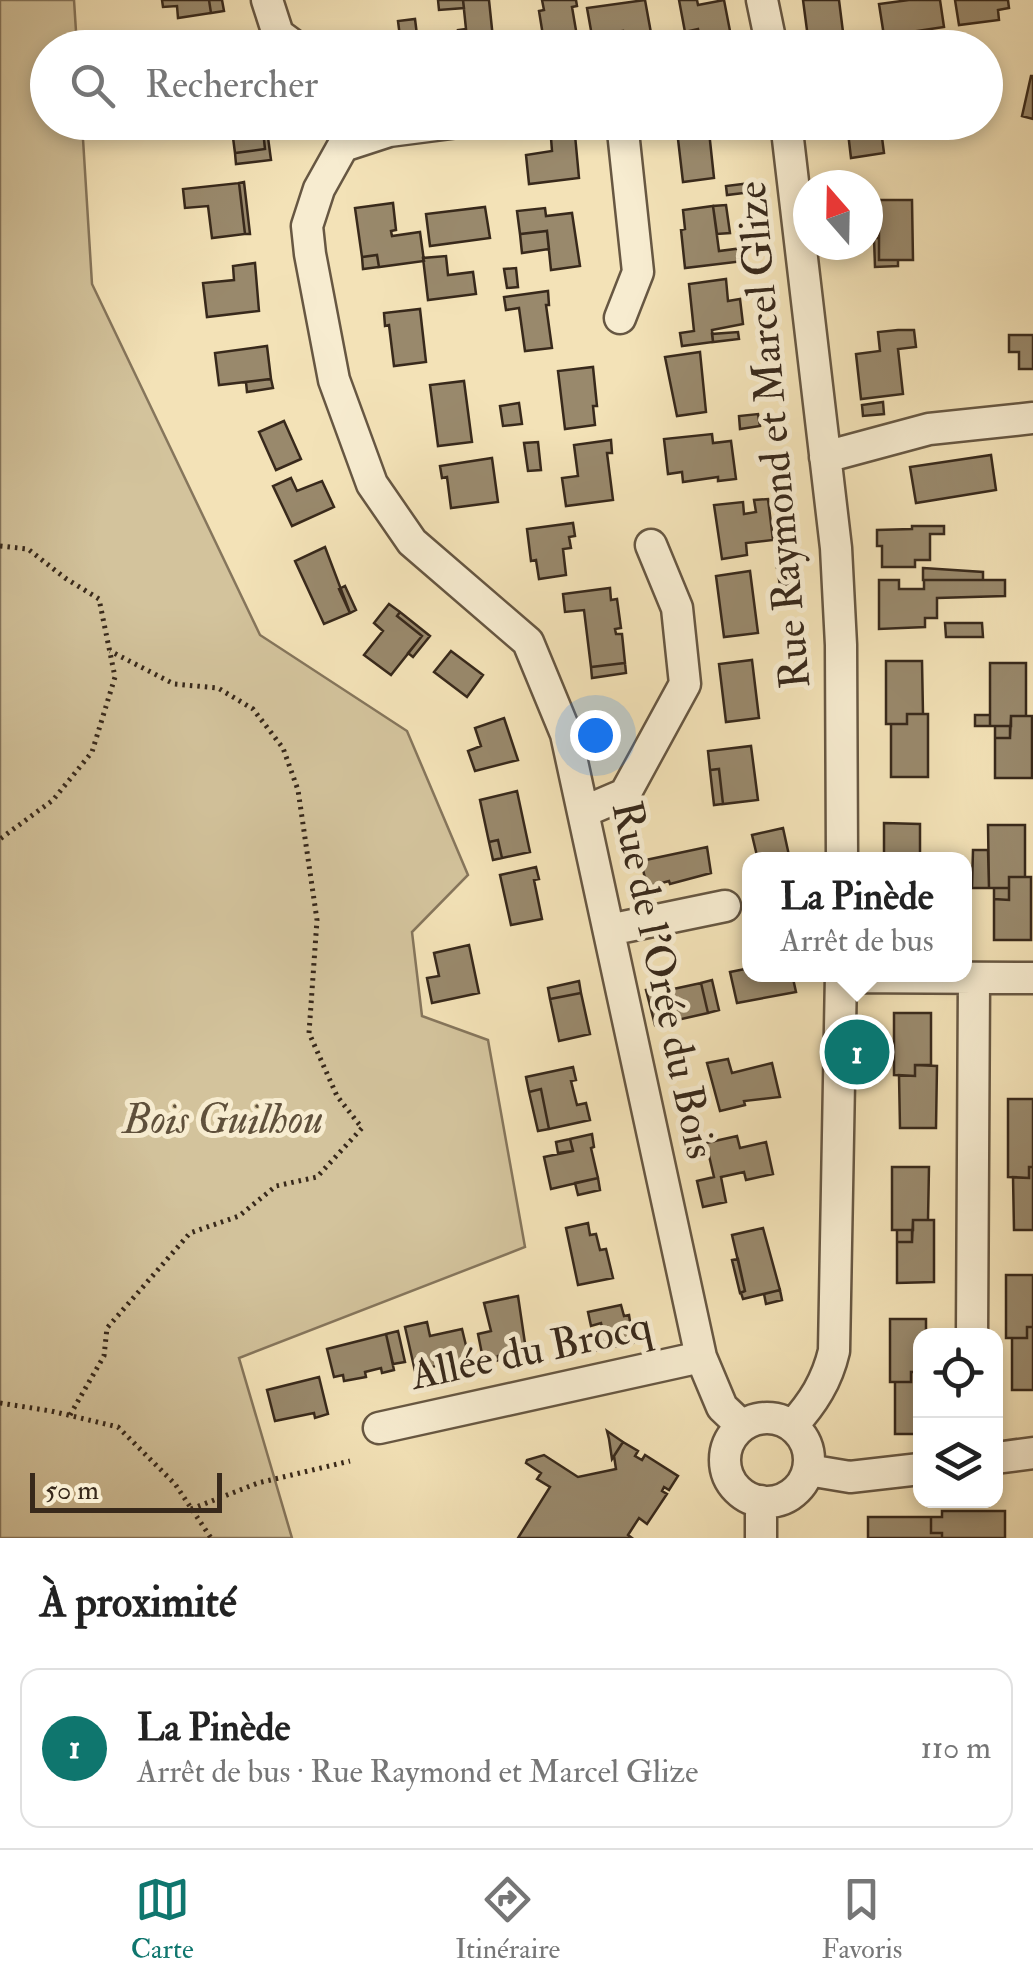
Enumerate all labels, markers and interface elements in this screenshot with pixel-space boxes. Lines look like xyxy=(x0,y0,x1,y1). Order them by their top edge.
search box xyxy=(30,30,1003,140)
icon: search xyxy=(65,58,120,113)
text: Rechercher xyxy=(145,61,318,109)
north arrow xyxy=(793,170,883,260)
street label: Rue Raymond et Marcel Glize xyxy=(726,179,822,691)
your location xyxy=(570,710,621,761)
street label: Rue de l'Orée du Bois xyxy=(600,796,726,1164)
popup xyxy=(742,852,972,982)
text: La Pinède xyxy=(780,873,934,921)
text: Arrêt de bus xyxy=(780,921,934,961)
pin: 1 xyxy=(824,1014,890,1090)
park label: Bois Guilhou xyxy=(121,1094,323,1146)
street label: Allée du Brocq xyxy=(405,1300,656,1402)
map controls xyxy=(913,1328,1003,1508)
button: locate xyxy=(913,1328,1003,1418)
button: layers xyxy=(913,1418,1003,1508)
scale bar xyxy=(30,1468,222,1512)
text: 50 m xyxy=(45,1473,99,1508)
text: À proximité xyxy=(40,1577,236,1629)
text: La Pinède xyxy=(137,1704,290,1752)
text: 1 xyxy=(69,1728,80,1768)
text: 110 m xyxy=(920,1728,991,1768)
text: Arrêt de bus · Rue Raymond et Marcel Glize xyxy=(137,1752,698,1792)
tab: Carte xyxy=(131,1872,194,1967)
tab: Itinéraire xyxy=(455,1872,560,1967)
tab: Favoris xyxy=(822,1872,902,1967)

